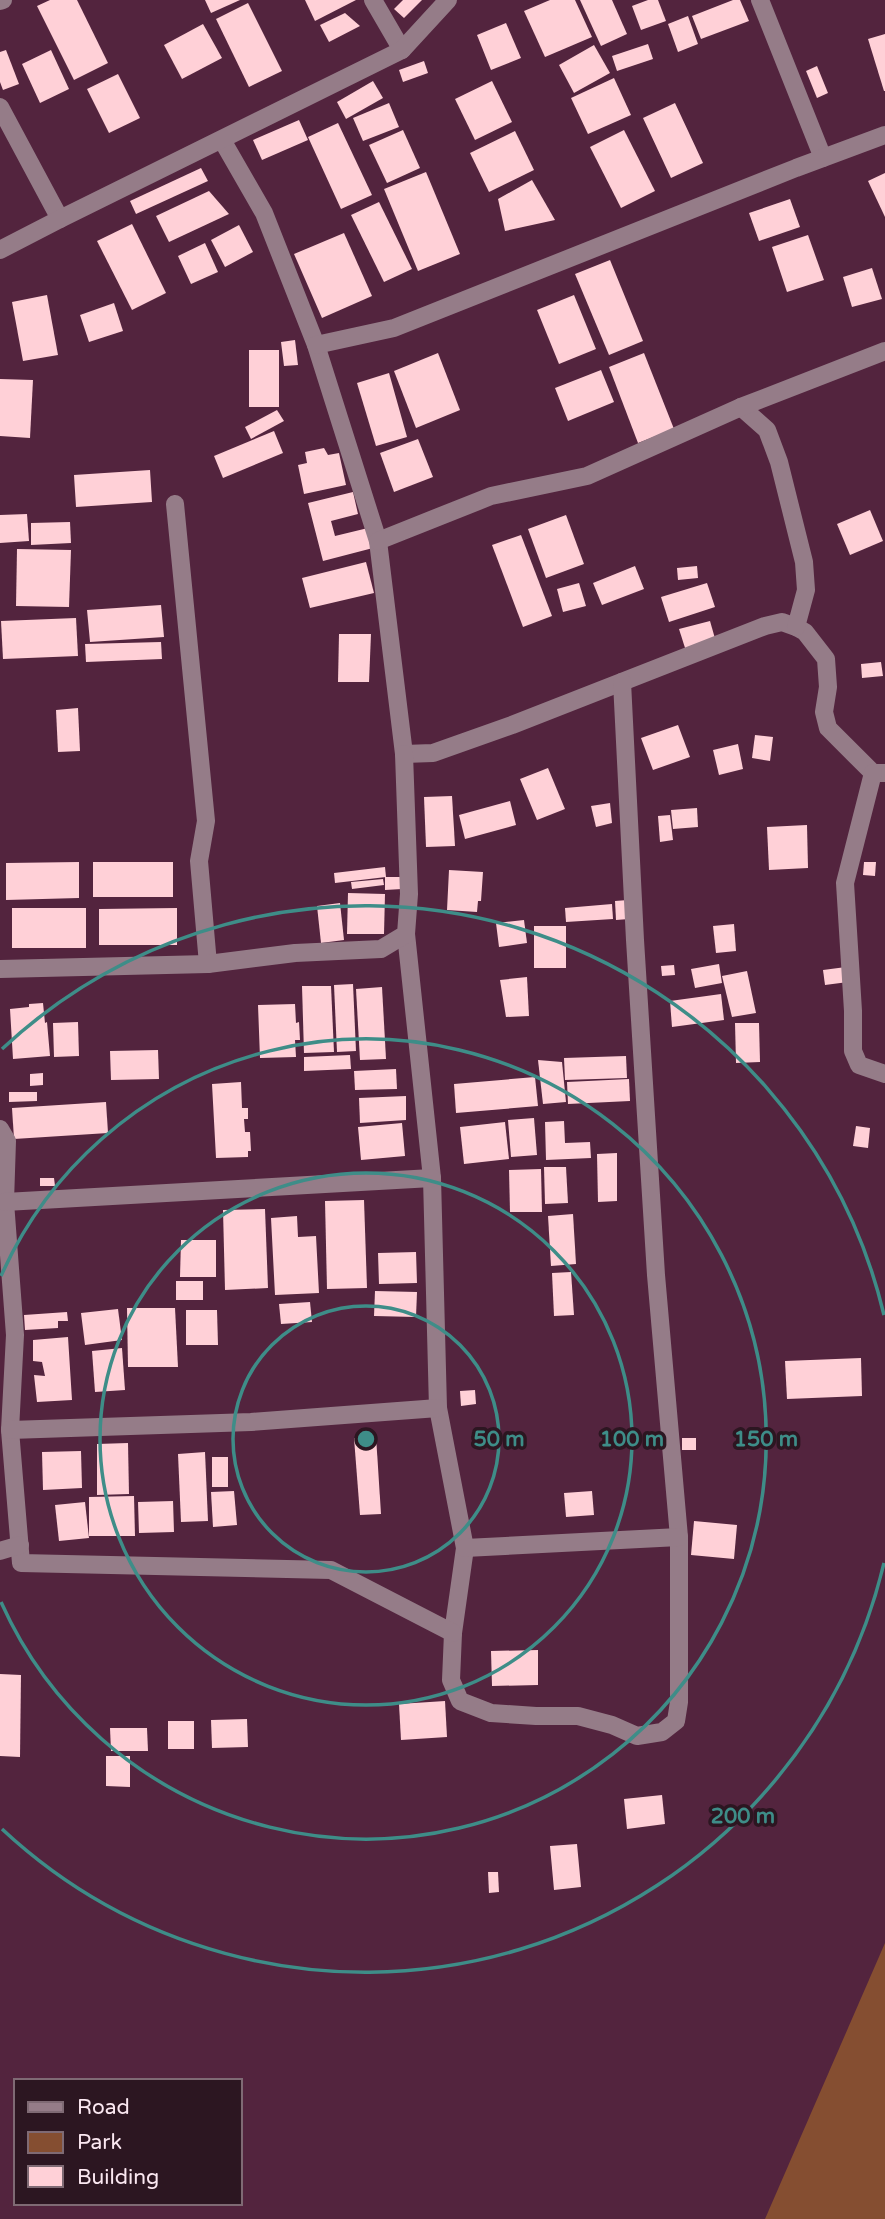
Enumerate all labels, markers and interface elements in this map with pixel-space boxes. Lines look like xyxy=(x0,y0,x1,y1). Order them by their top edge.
centre of rings xyxy=(354,1427,378,1451)
text: 50 m xyxy=(473,1427,525,1452)
text: 100 m xyxy=(600,1427,664,1452)
text: 150 m xyxy=(734,1427,798,1452)
text: 200 m xyxy=(711,1804,775,1829)
legend xyxy=(14,2079,242,2205)
text: Road xyxy=(77,2095,130,2120)
text: Park xyxy=(77,2130,122,2155)
text: Building xyxy=(77,2165,159,2190)

